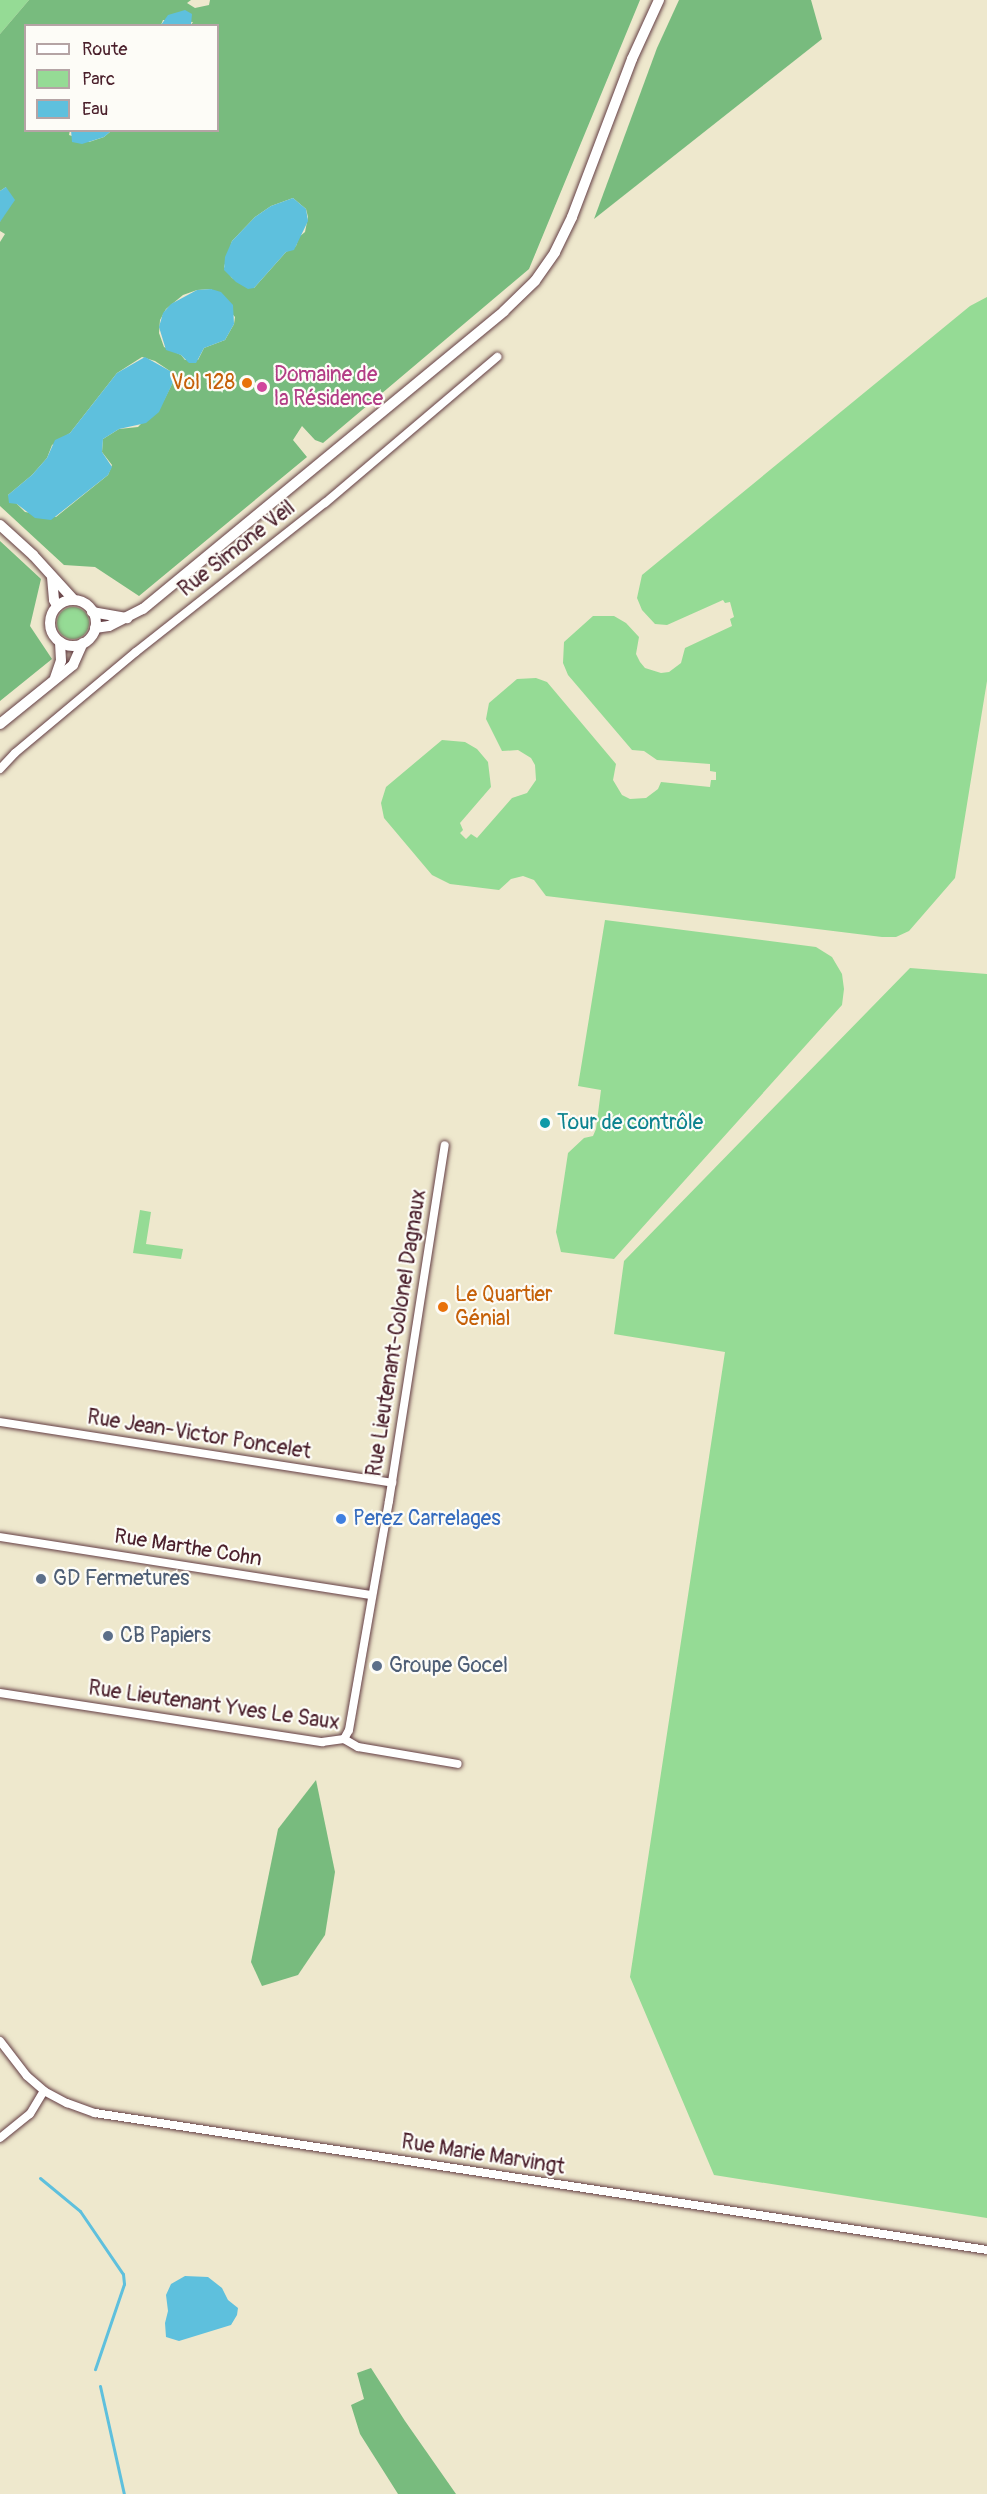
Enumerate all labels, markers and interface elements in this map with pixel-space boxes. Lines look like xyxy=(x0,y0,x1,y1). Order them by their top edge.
legend xyxy=(24,24,219,132)
text: Route xyxy=(82,38,127,61)
text: Parc xyxy=(82,68,115,91)
text: Eau xyxy=(82,98,108,121)
place label: Domaine de la Résidence xyxy=(274,362,383,412)
place label: Vol 128 xyxy=(171,370,235,396)
marker: Vol 128 xyxy=(240,376,254,390)
marker: Domaine de la Résidence xyxy=(255,380,269,394)
street label: Rue Simone Veil xyxy=(174,496,300,602)
place label: Tour de contrôle xyxy=(557,1110,703,1136)
marker: Tour de contrôle xyxy=(538,1116,552,1130)
street label: Rue Lieutenant-Colonel Dagnaux xyxy=(362,1188,432,1478)
place label: Le Quartier Génial xyxy=(455,1282,552,1332)
marker: Le Quartier Génial xyxy=(436,1300,450,1314)
street label: Rue Jean-Victor Poncelet xyxy=(85,1405,313,1465)
place label: Perez Carrelages xyxy=(353,1506,501,1532)
marker: Perez Carrelages xyxy=(334,1512,348,1526)
street label: Rue Marthe Cohn xyxy=(112,1524,264,1572)
place label: GD Fermetures xyxy=(53,1566,189,1592)
marker: GD Fermetures xyxy=(34,1572,48,1586)
place label: CB Papiers xyxy=(120,1623,211,1649)
marker: CB Papiers xyxy=(101,1629,115,1643)
place label: Groupe Gocel xyxy=(389,1653,508,1679)
marker: Groupe Gocel xyxy=(370,1659,384,1673)
street label: Rue Lieutenant Yves Le Saux xyxy=(87,1676,341,1736)
street label: Rue Marie Marvingt xyxy=(400,2130,566,2180)

